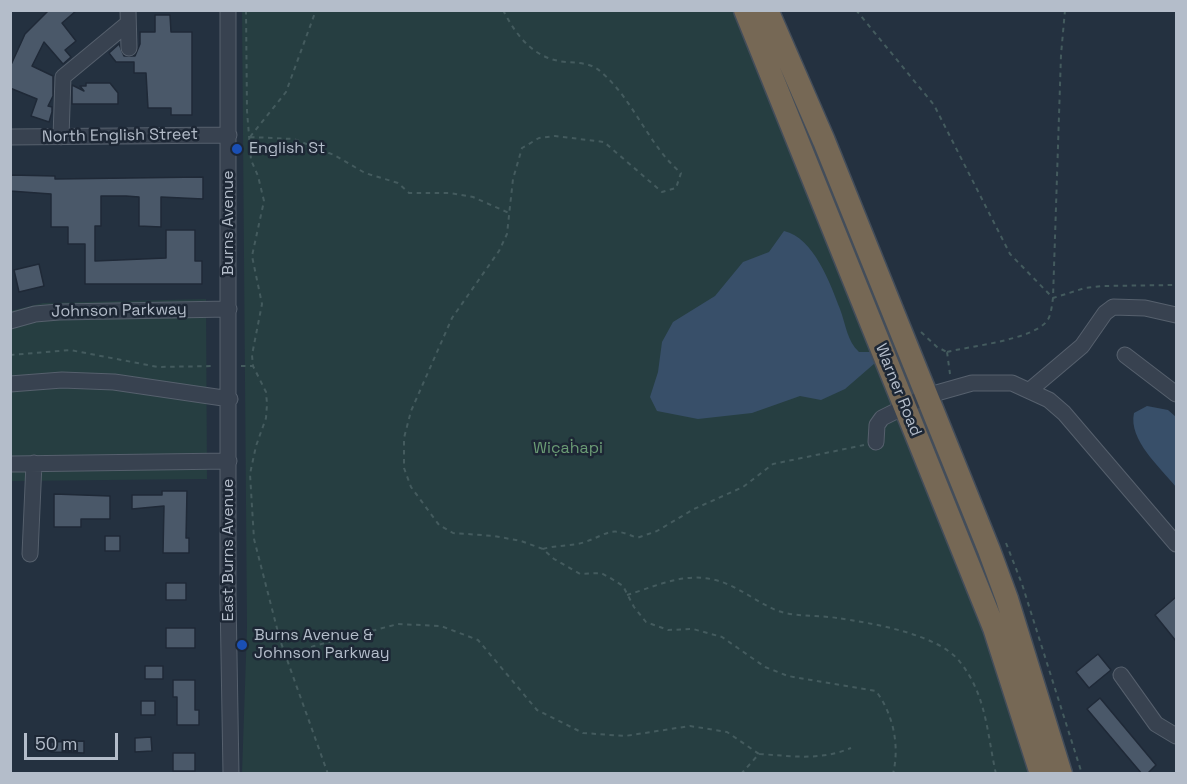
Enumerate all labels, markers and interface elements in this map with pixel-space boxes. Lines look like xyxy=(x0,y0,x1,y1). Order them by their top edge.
street label: North English Street xyxy=(42,125,198,147)
place label: English St xyxy=(249,139,325,159)
marker: English St xyxy=(230,142,244,156)
street label: Burns Avenue xyxy=(219,170,239,276)
street label: Johnson Parkway xyxy=(51,300,187,322)
street label: Warner Road xyxy=(871,341,925,439)
park label: Wic̣aḣapi xyxy=(533,439,603,459)
street label: East Burns Avenue xyxy=(219,478,239,622)
place label: Burns Avenue & Johnson Parkway xyxy=(254,626,390,664)
marker: Burns Avenue & Johnson Parkway xyxy=(235,638,249,652)
scale bar xyxy=(27,721,122,759)
text: 50 m xyxy=(35,732,77,755)

